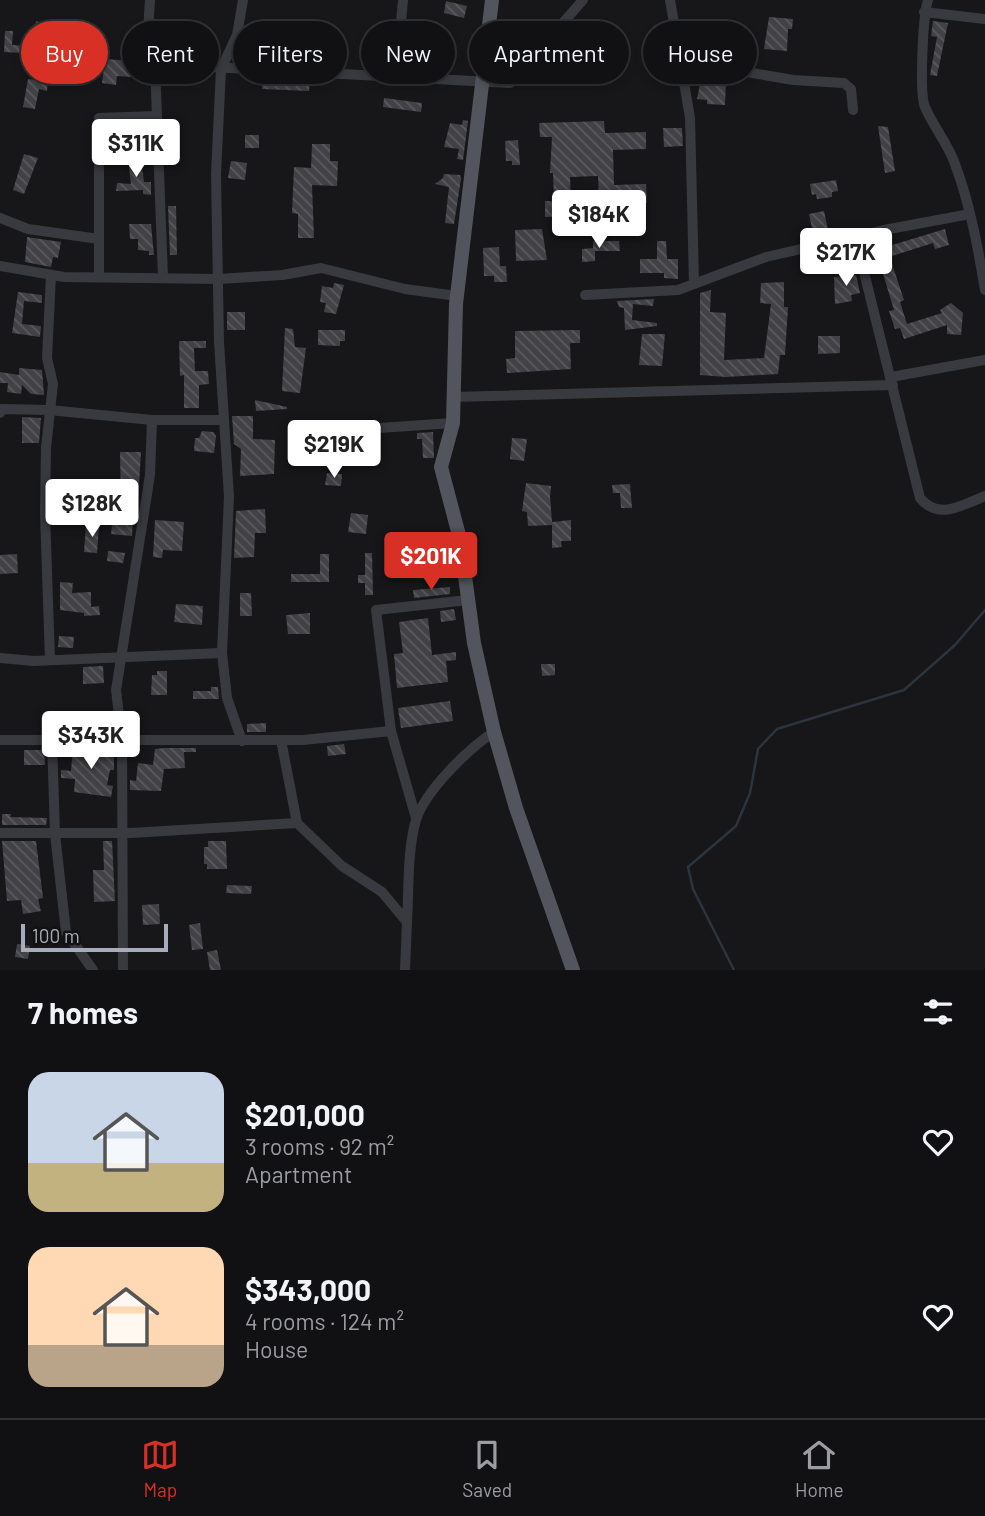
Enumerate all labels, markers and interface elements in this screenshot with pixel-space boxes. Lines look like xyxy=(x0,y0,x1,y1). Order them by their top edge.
chip: Buy xyxy=(21,21,108,84)
chip: Rent xyxy=(122,21,219,84)
chip: Filters xyxy=(233,21,347,84)
chip: New xyxy=(361,21,455,84)
chip: Apartment xyxy=(469,21,629,84)
chip: House xyxy=(643,21,757,84)
pin: $311K xyxy=(87,120,185,179)
text: $311K xyxy=(108,128,164,156)
pin: $184K xyxy=(550,190,648,250)
text: $184K xyxy=(568,199,630,227)
pin: $217K xyxy=(797,229,895,288)
text: $217K xyxy=(816,237,876,265)
pin: $219K xyxy=(285,420,383,480)
text: $219K xyxy=(304,429,364,457)
pin: $128K xyxy=(43,480,141,539)
text: $128K xyxy=(61,488,123,516)
pin: $201K xyxy=(382,532,480,592)
text: $201K xyxy=(400,541,462,569)
pin: $343K xyxy=(42,712,140,771)
text: $343K xyxy=(58,720,124,748)
scale bar xyxy=(21,921,168,953)
text: 100 m xyxy=(32,924,80,947)
icon: filters xyxy=(919,993,957,1031)
text: 7 homes xyxy=(28,994,138,1030)
text: $201,000 xyxy=(245,1096,365,1132)
icon: home xyxy=(84,1100,168,1184)
icon: heart xyxy=(919,1123,957,1161)
text: 3 rooms · 92 m² xyxy=(245,1132,394,1160)
text: Apartment xyxy=(245,1160,352,1188)
text: $343,000 xyxy=(245,1271,371,1307)
icon: home xyxy=(84,1275,168,1359)
icon: heart xyxy=(919,1298,957,1336)
text: 4 rooms · 124 m² xyxy=(245,1307,404,1335)
text: House xyxy=(245,1335,308,1363)
tab: Map xyxy=(141,1436,179,1501)
tab: Saved xyxy=(462,1436,512,1501)
tab: Home xyxy=(795,1436,844,1501)

